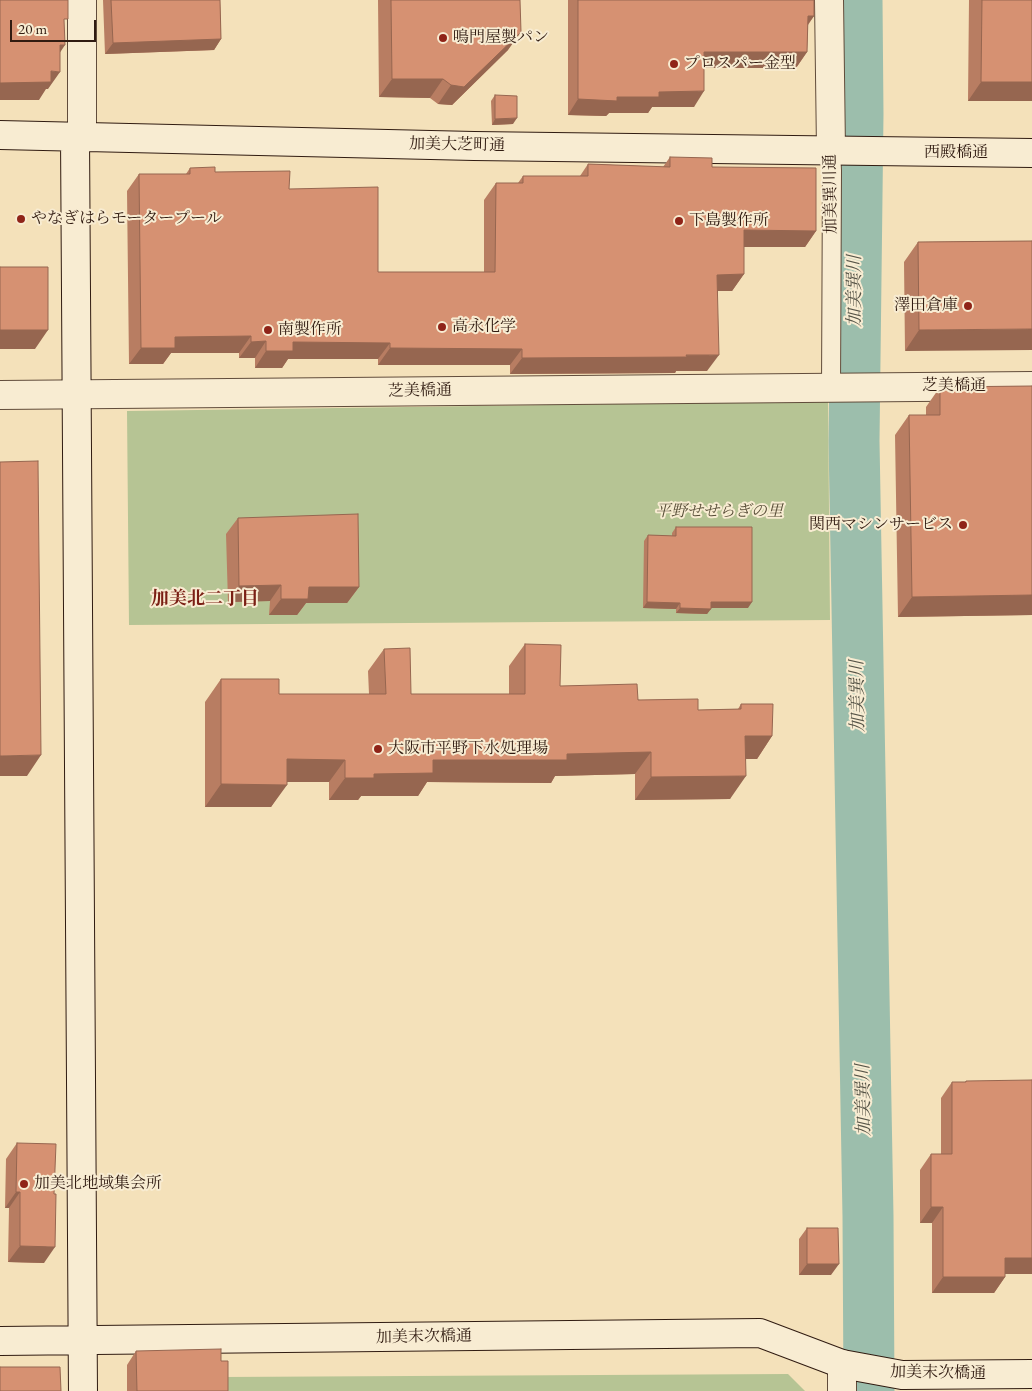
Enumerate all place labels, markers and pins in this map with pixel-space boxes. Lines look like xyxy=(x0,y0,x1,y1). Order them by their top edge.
place label: 鳴門屋製パン xyxy=(453,28,549,48)
marker: 鳴門屋製パン xyxy=(437,32,449,44)
place label: プロスパー金型 xyxy=(684,54,796,74)
marker: プロスパー金型 xyxy=(668,58,680,70)
place label: やなぎはらモータープール xyxy=(31,209,222,229)
place label: 下島製作所 xyxy=(689,211,769,231)
marker: やなぎはらモータープール xyxy=(15,213,27,225)
marker: 下島製作所 xyxy=(673,215,685,227)
place label: 澤田倉庫 xyxy=(894,296,958,316)
marker: 澤田倉庫 xyxy=(962,300,974,312)
place label: 高永化学 xyxy=(452,317,516,337)
place label: 南製作所 xyxy=(278,320,342,340)
marker: 高永化学 xyxy=(436,321,448,333)
marker: 南製作所 xyxy=(262,324,274,336)
place label: 関西マシンサービス xyxy=(809,515,953,535)
marker: 関西マシンサービス xyxy=(957,519,969,531)
place label: 大阪市平野下水処理場 xyxy=(388,739,548,759)
marker: 大阪市平野下水処理場 xyxy=(372,743,384,755)
place label: 加美北地域集会所 xyxy=(34,1174,162,1194)
marker: 加美北地域集会所 xyxy=(18,1178,30,1190)

